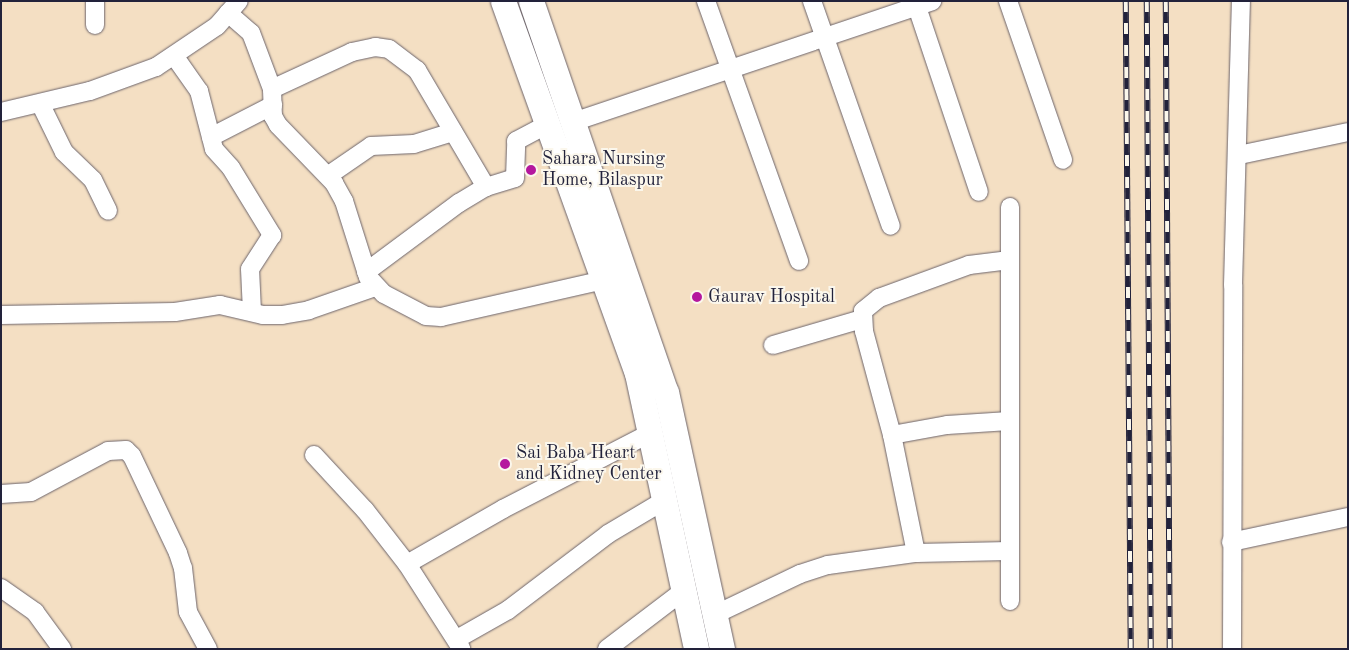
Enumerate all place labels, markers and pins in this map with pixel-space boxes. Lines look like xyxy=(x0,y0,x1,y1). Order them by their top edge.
place label: Sahara Nursing Home, Bilaspur xyxy=(542,149,665,192)
marker: Sahara Nursing Home, Bilaspur xyxy=(524,163,538,177)
place label: Gaurav Hospital xyxy=(708,286,835,308)
marker: Gaurav Hospital xyxy=(690,290,704,304)
place label: Sai Baba Heart and Kidney Center xyxy=(516,443,662,486)
marker: Sai Baba Heart and Kidney Center xyxy=(498,457,512,471)

